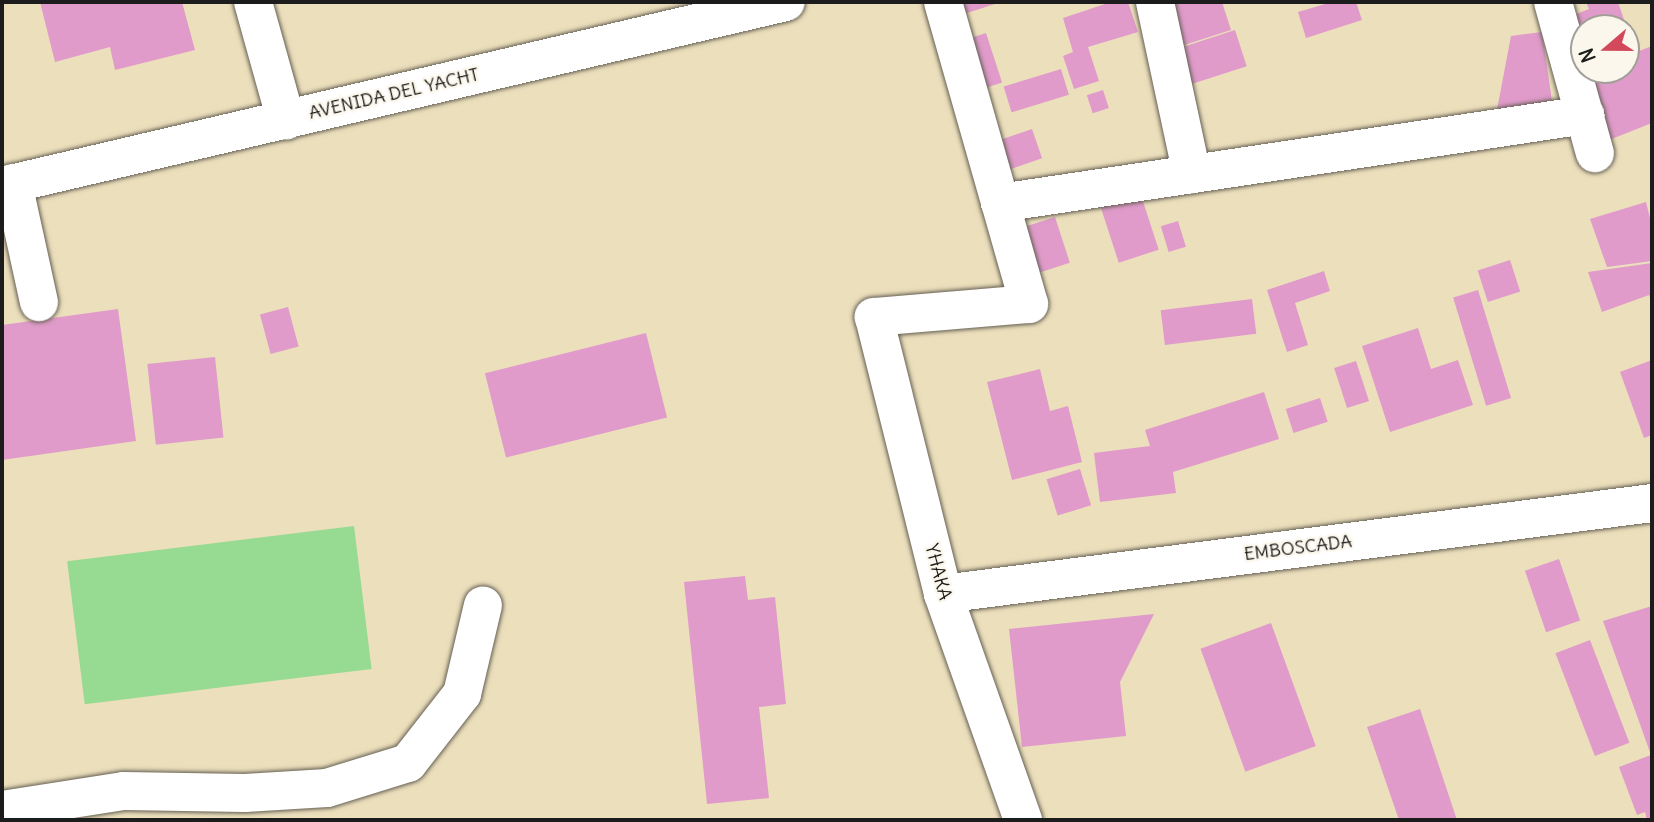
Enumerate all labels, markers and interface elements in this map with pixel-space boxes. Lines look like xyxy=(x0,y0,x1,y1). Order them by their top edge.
north arrow xyxy=(1570,14,1640,84)
text: N xyxy=(1574,45,1601,66)
street label: AVENIDA DEL YACHT xyxy=(307,64,481,124)
street label: EMBOSCADA xyxy=(1243,531,1353,565)
street label: YHAKA xyxy=(920,542,956,602)

